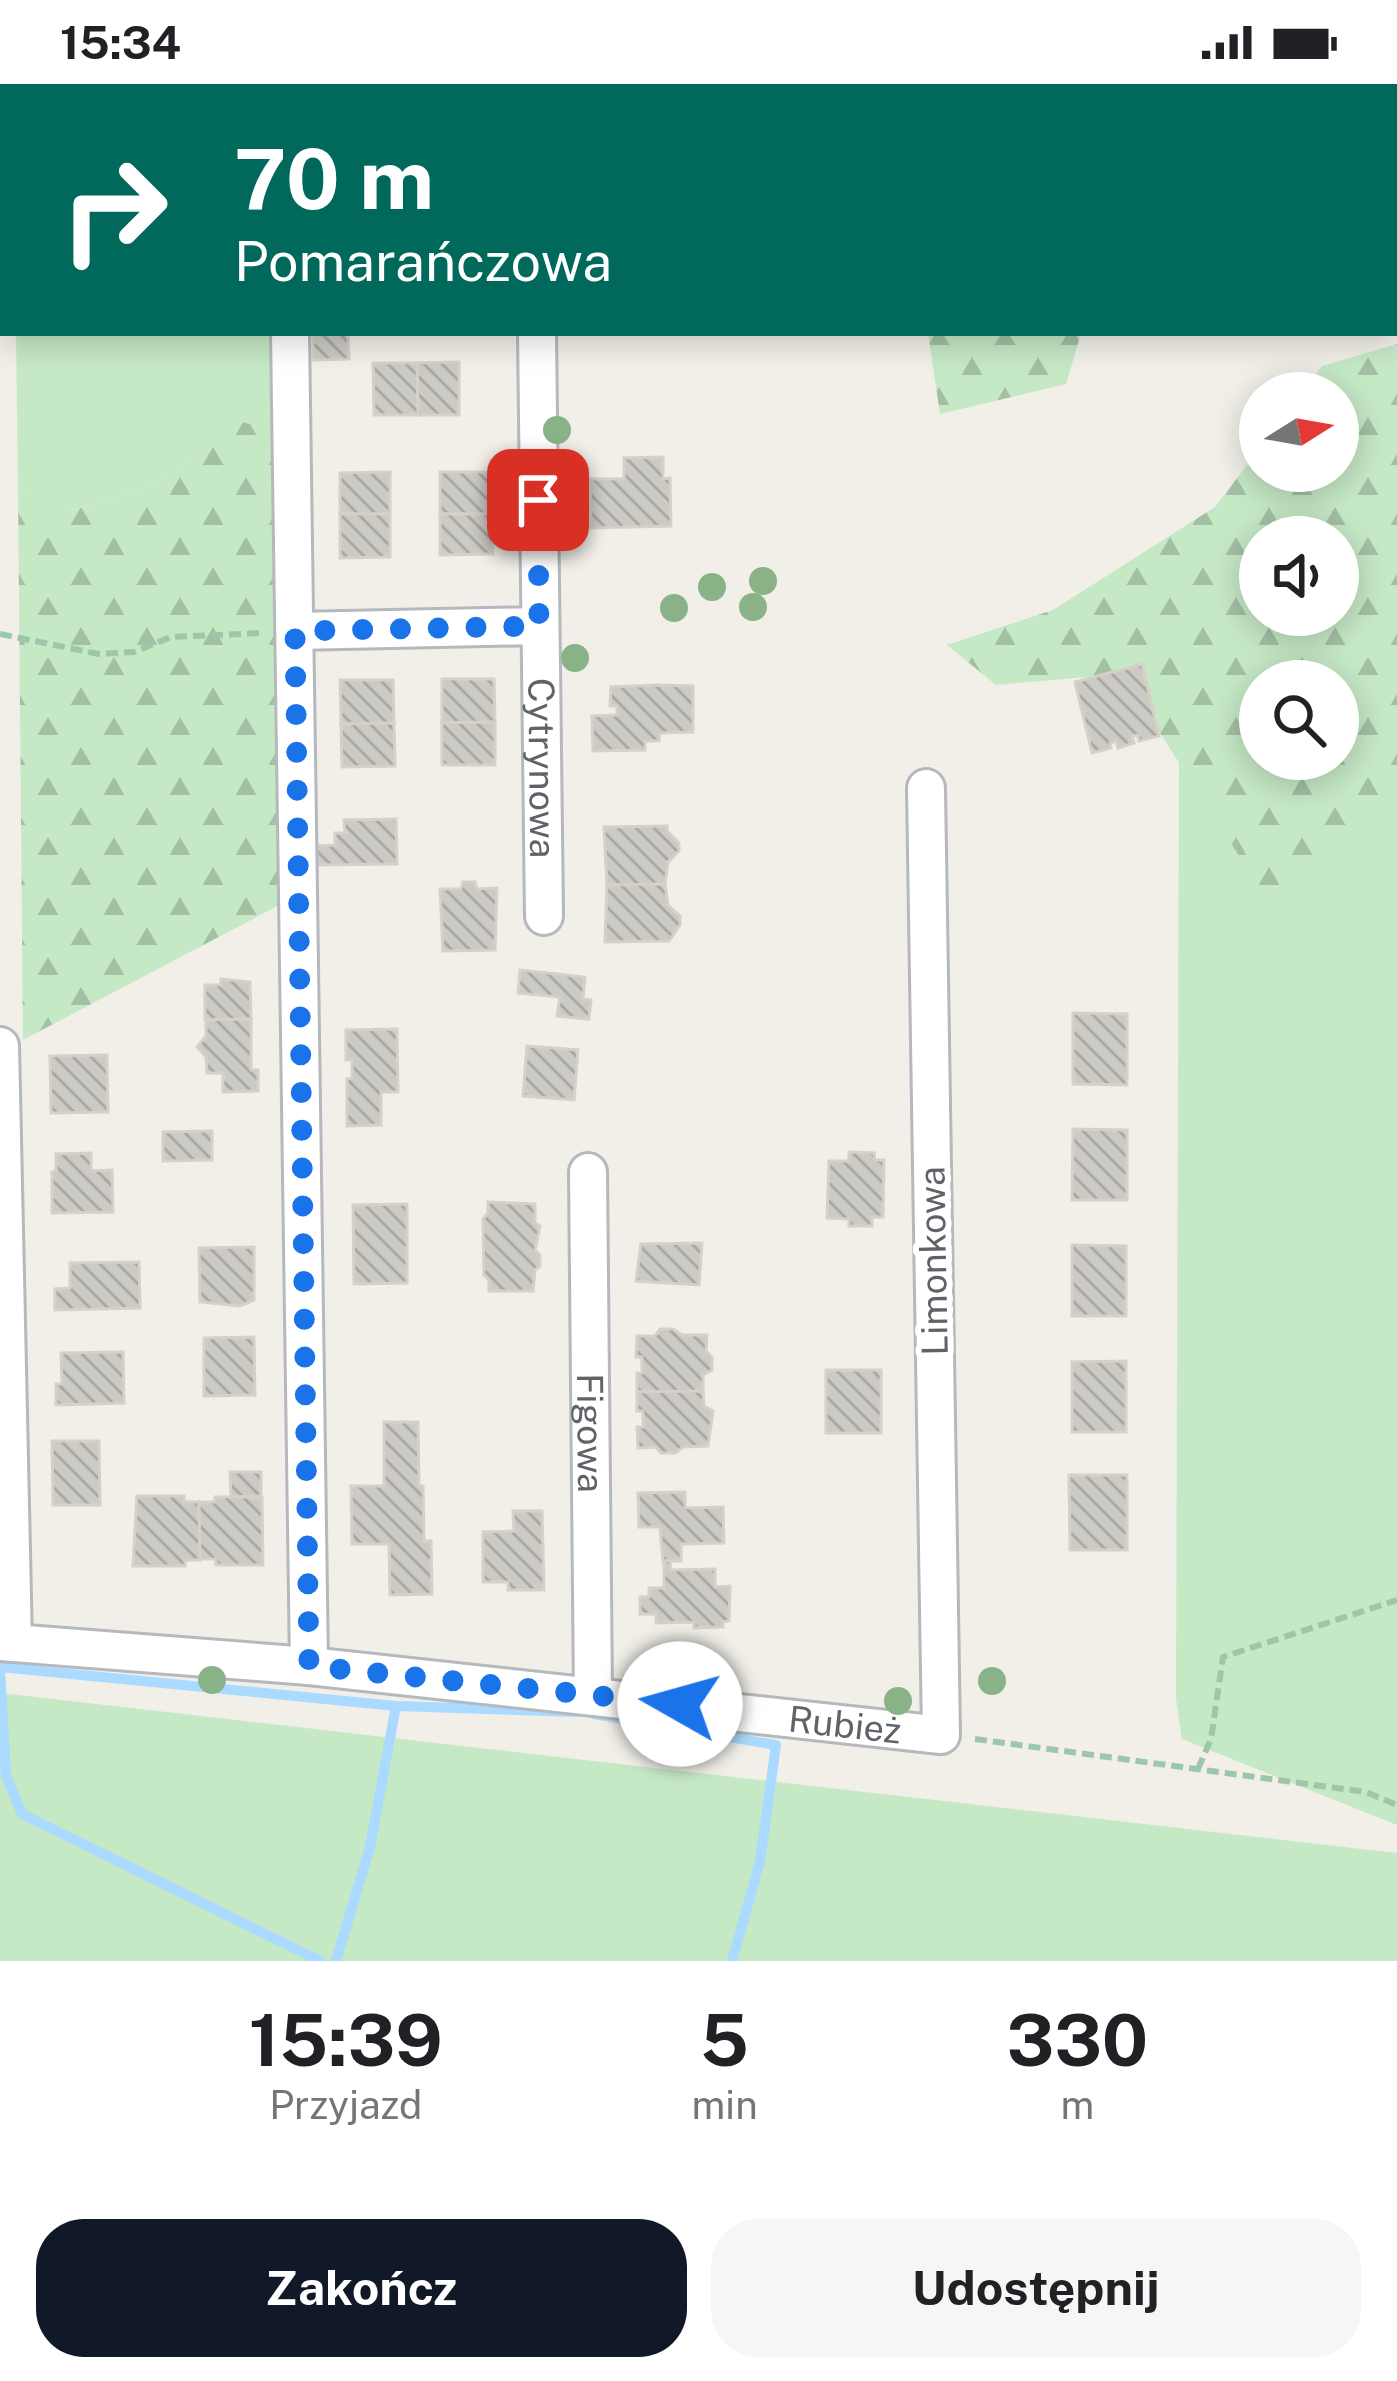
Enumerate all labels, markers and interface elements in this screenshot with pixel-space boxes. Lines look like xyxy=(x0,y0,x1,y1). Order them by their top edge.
text: 15:34 xyxy=(60,16,181,69)
text: 70 m xyxy=(234,129,434,228)
icon: right xyxy=(36,132,192,288)
text: Pomarańczowa xyxy=(234,230,612,293)
north arrow xyxy=(1239,372,1359,492)
map controls xyxy=(1239,372,1359,780)
pin xyxy=(487,449,589,551)
icon: arrive xyxy=(505,467,571,533)
button: sound xyxy=(1239,516,1359,636)
button: search xyxy=(1239,660,1359,780)
street label: Cytrynowa xyxy=(520,677,564,858)
street label: Limonkowa xyxy=(910,1166,956,1356)
street label: Figowa xyxy=(569,1373,612,1493)
position arrow xyxy=(617,1641,743,1767)
street label: Rubież xyxy=(786,1698,903,1752)
text: 15:39 xyxy=(249,1998,443,2082)
text: 5 xyxy=(700,1998,749,2082)
text: 330 xyxy=(1006,1998,1148,2082)
text: Przyjazd xyxy=(269,2082,422,2128)
text: min xyxy=(692,2082,758,2128)
text: m xyxy=(1060,2082,1094,2128)
button: Zakończ xyxy=(36,2219,687,2357)
button: Udostępnij xyxy=(711,2219,1361,2357)

